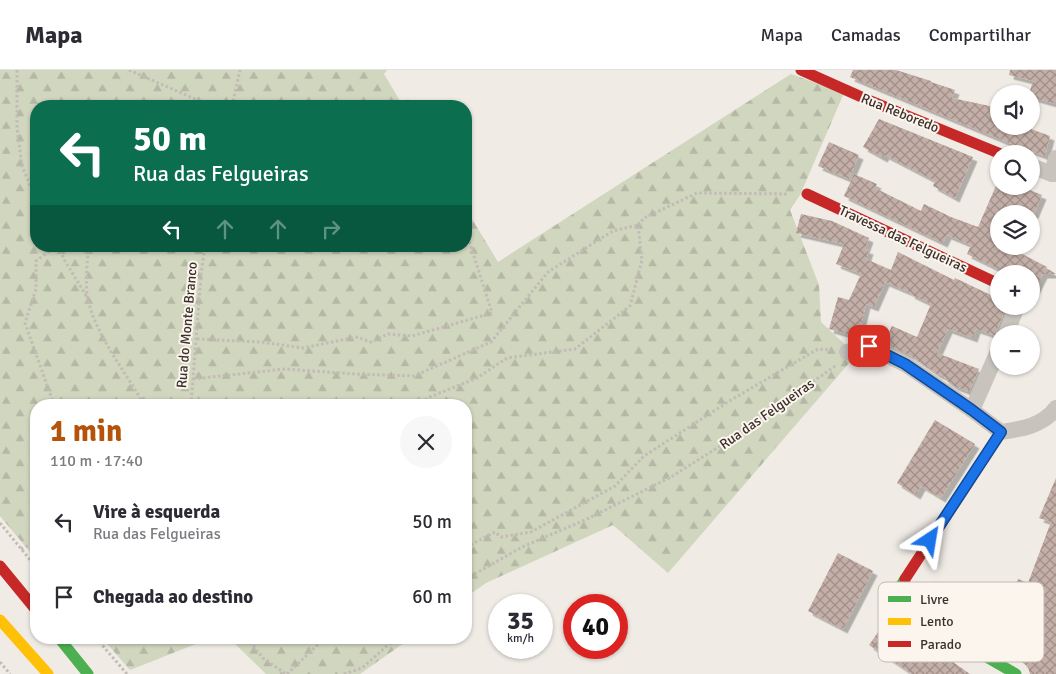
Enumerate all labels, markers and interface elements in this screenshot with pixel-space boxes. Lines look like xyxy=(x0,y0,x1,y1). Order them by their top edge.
text: Mapa xyxy=(25,20,83,50)
text: Mapa xyxy=(761,24,803,46)
text: Camadas xyxy=(831,24,901,46)
text: Compartilhar xyxy=(929,24,1031,46)
map controls xyxy=(990,85,1040,375)
button: sound xyxy=(990,85,1040,135)
street label: Rua Reboredo xyxy=(859,90,941,136)
text: 50 m xyxy=(133,117,207,160)
icon: left xyxy=(50,120,115,185)
button: search xyxy=(990,145,1040,195)
text: Rua das Felgueiras xyxy=(133,160,309,187)
street label: Travessa das Felgueiras xyxy=(836,202,970,276)
button: layers xyxy=(990,205,1040,255)
icon: left xyxy=(158,215,186,243)
icon: ahead xyxy=(211,215,239,243)
icon: ahead xyxy=(264,215,292,243)
icon: right xyxy=(317,215,345,243)
street label: Rua do Monte Branco xyxy=(173,261,201,389)
button: + xyxy=(990,265,1040,315)
pin xyxy=(848,325,890,367)
button: − xyxy=(990,325,1040,375)
icon: arrive xyxy=(855,332,883,360)
street label: Rua das Felgueiras xyxy=(716,375,818,453)
text: 1 min xyxy=(50,413,122,450)
button: close xyxy=(400,416,452,468)
text: 110 m · 17:40 xyxy=(50,451,143,471)
text: Vire à esquerda xyxy=(93,500,220,524)
icon: left xyxy=(50,508,78,536)
text: 50 m xyxy=(412,510,452,534)
position arrow xyxy=(903,513,955,565)
text: Rua das Felgueiras xyxy=(93,524,221,544)
legend xyxy=(878,582,1044,662)
icon: arrive xyxy=(50,583,78,611)
text: Chegada ao destino xyxy=(93,585,253,609)
text: 60 m xyxy=(412,585,452,609)
text: Livre xyxy=(920,591,949,608)
speed limit sign: 40 xyxy=(563,594,628,659)
text: 35 xyxy=(507,605,534,636)
text: Lento xyxy=(920,613,954,630)
text: km/h xyxy=(507,631,534,646)
text: Parado xyxy=(920,636,962,653)

